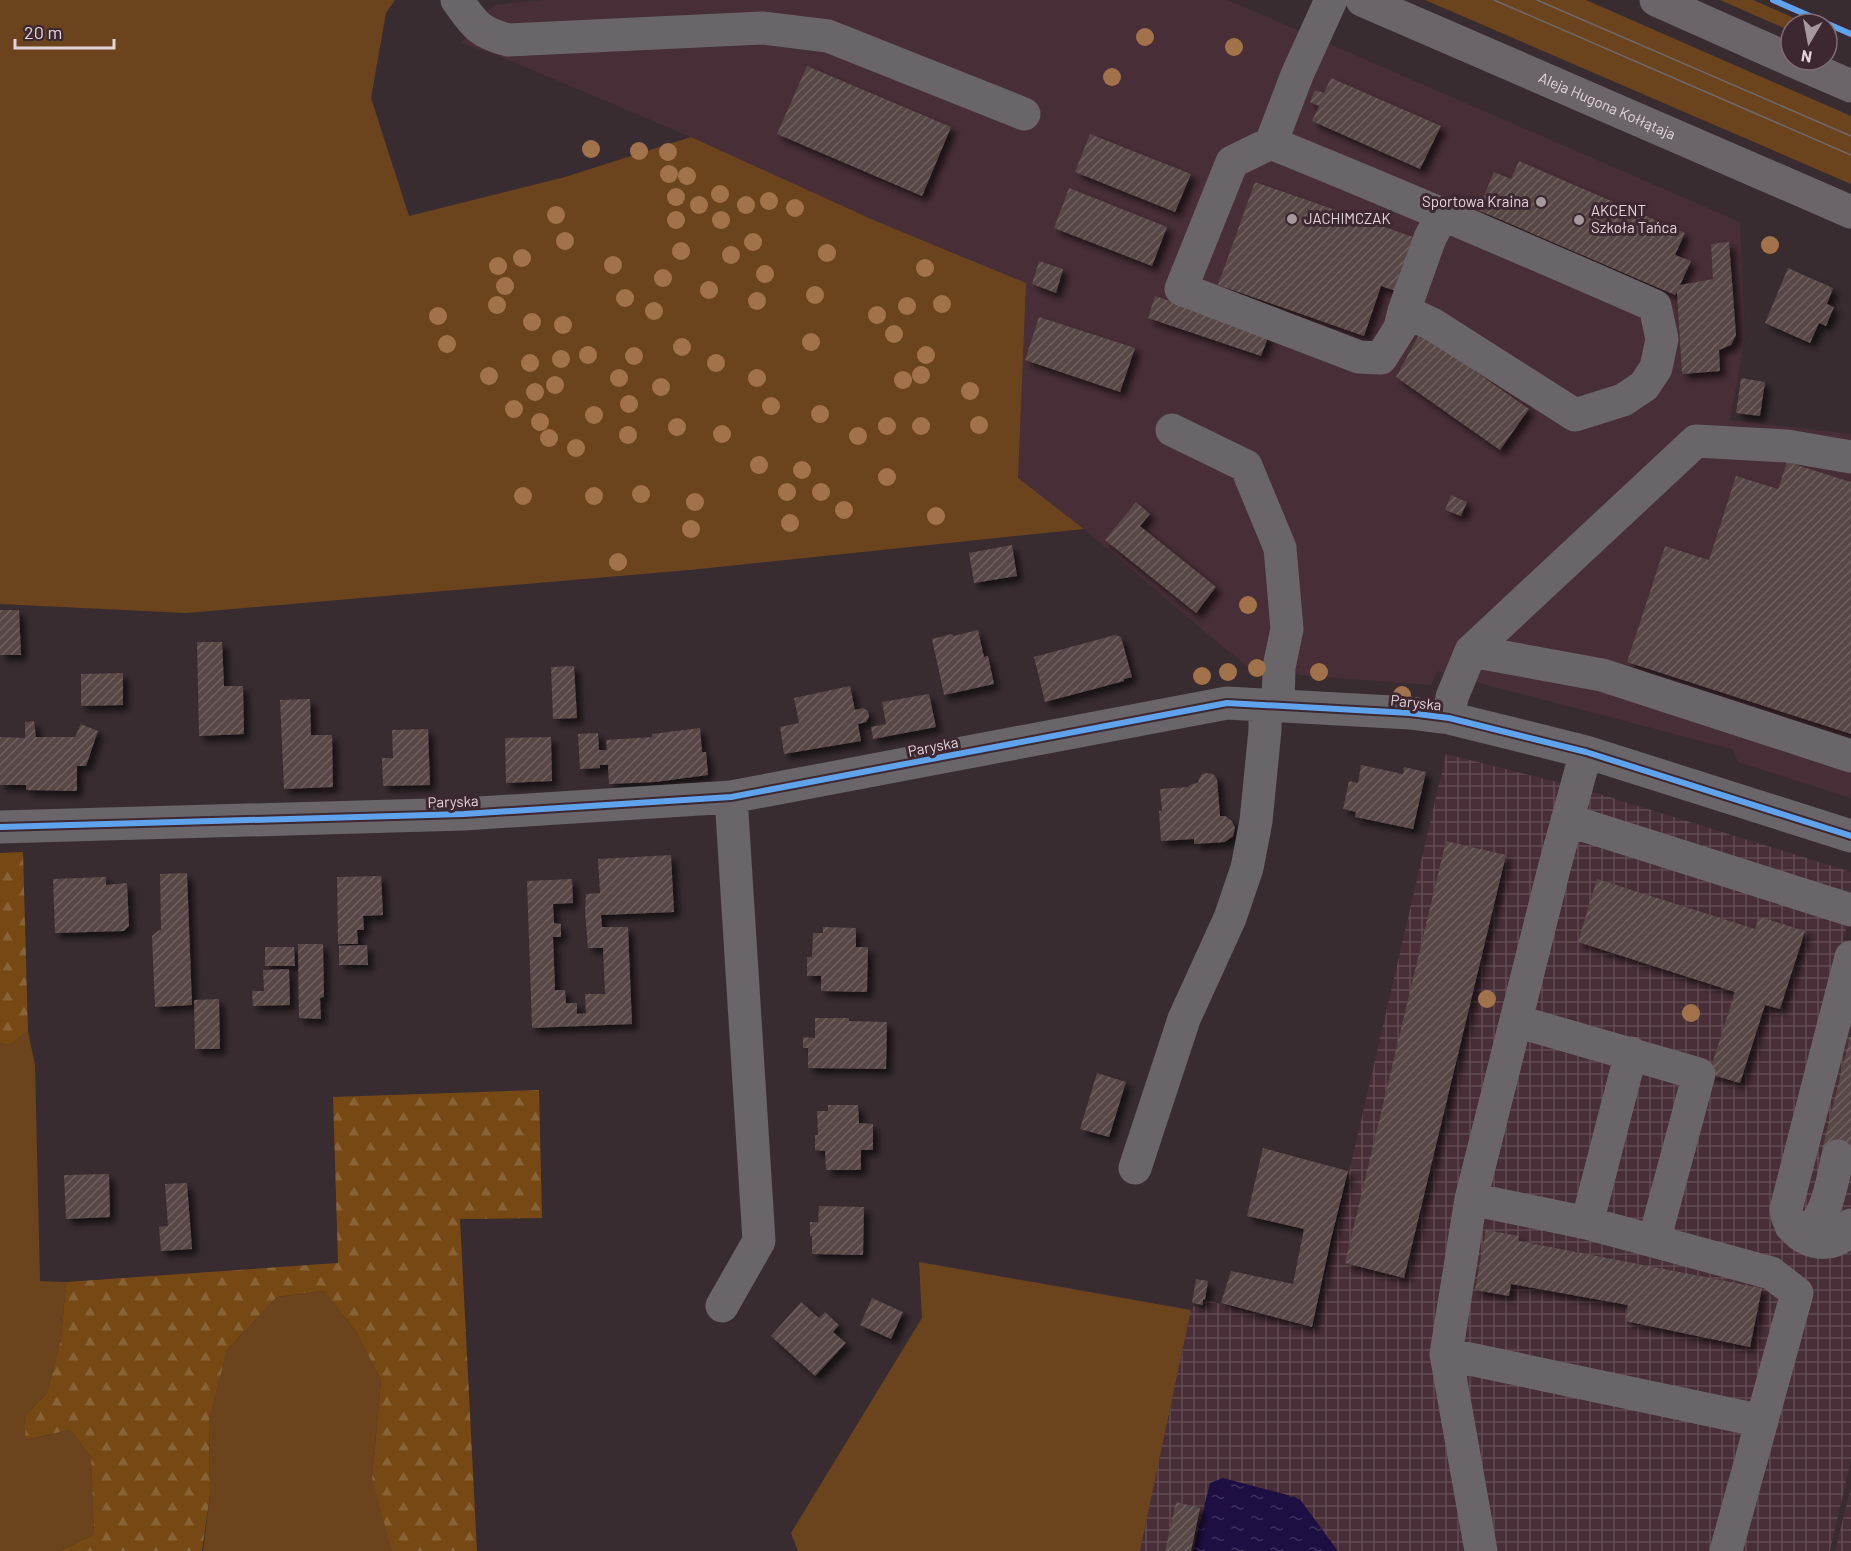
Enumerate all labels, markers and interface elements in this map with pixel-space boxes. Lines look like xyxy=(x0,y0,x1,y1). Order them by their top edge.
scale bar xyxy=(15,12,114,50)
north arrow xyxy=(1779,12,1839,72)
text: 20 m xyxy=(24,21,62,43)
text: N xyxy=(1799,47,1813,68)
street label: Aleja Hugona Kołłątaja xyxy=(1536,68,1679,143)
place label: Sportowa Kraina xyxy=(1422,192,1529,210)
marker: Sportowa Kraina xyxy=(1534,195,1548,209)
place label: AKCENT Szkoła Tańca xyxy=(1591,201,1677,236)
place label: JACHIMCZAK xyxy=(1304,209,1391,227)
marker: JACHIMCZAK xyxy=(1285,212,1299,226)
marker: AKCENT Szkoła Tańca xyxy=(1572,213,1586,227)
street label: Paryska xyxy=(1390,690,1442,714)
street label: Paryska xyxy=(906,732,960,760)
street label: Paryska xyxy=(427,791,479,811)

